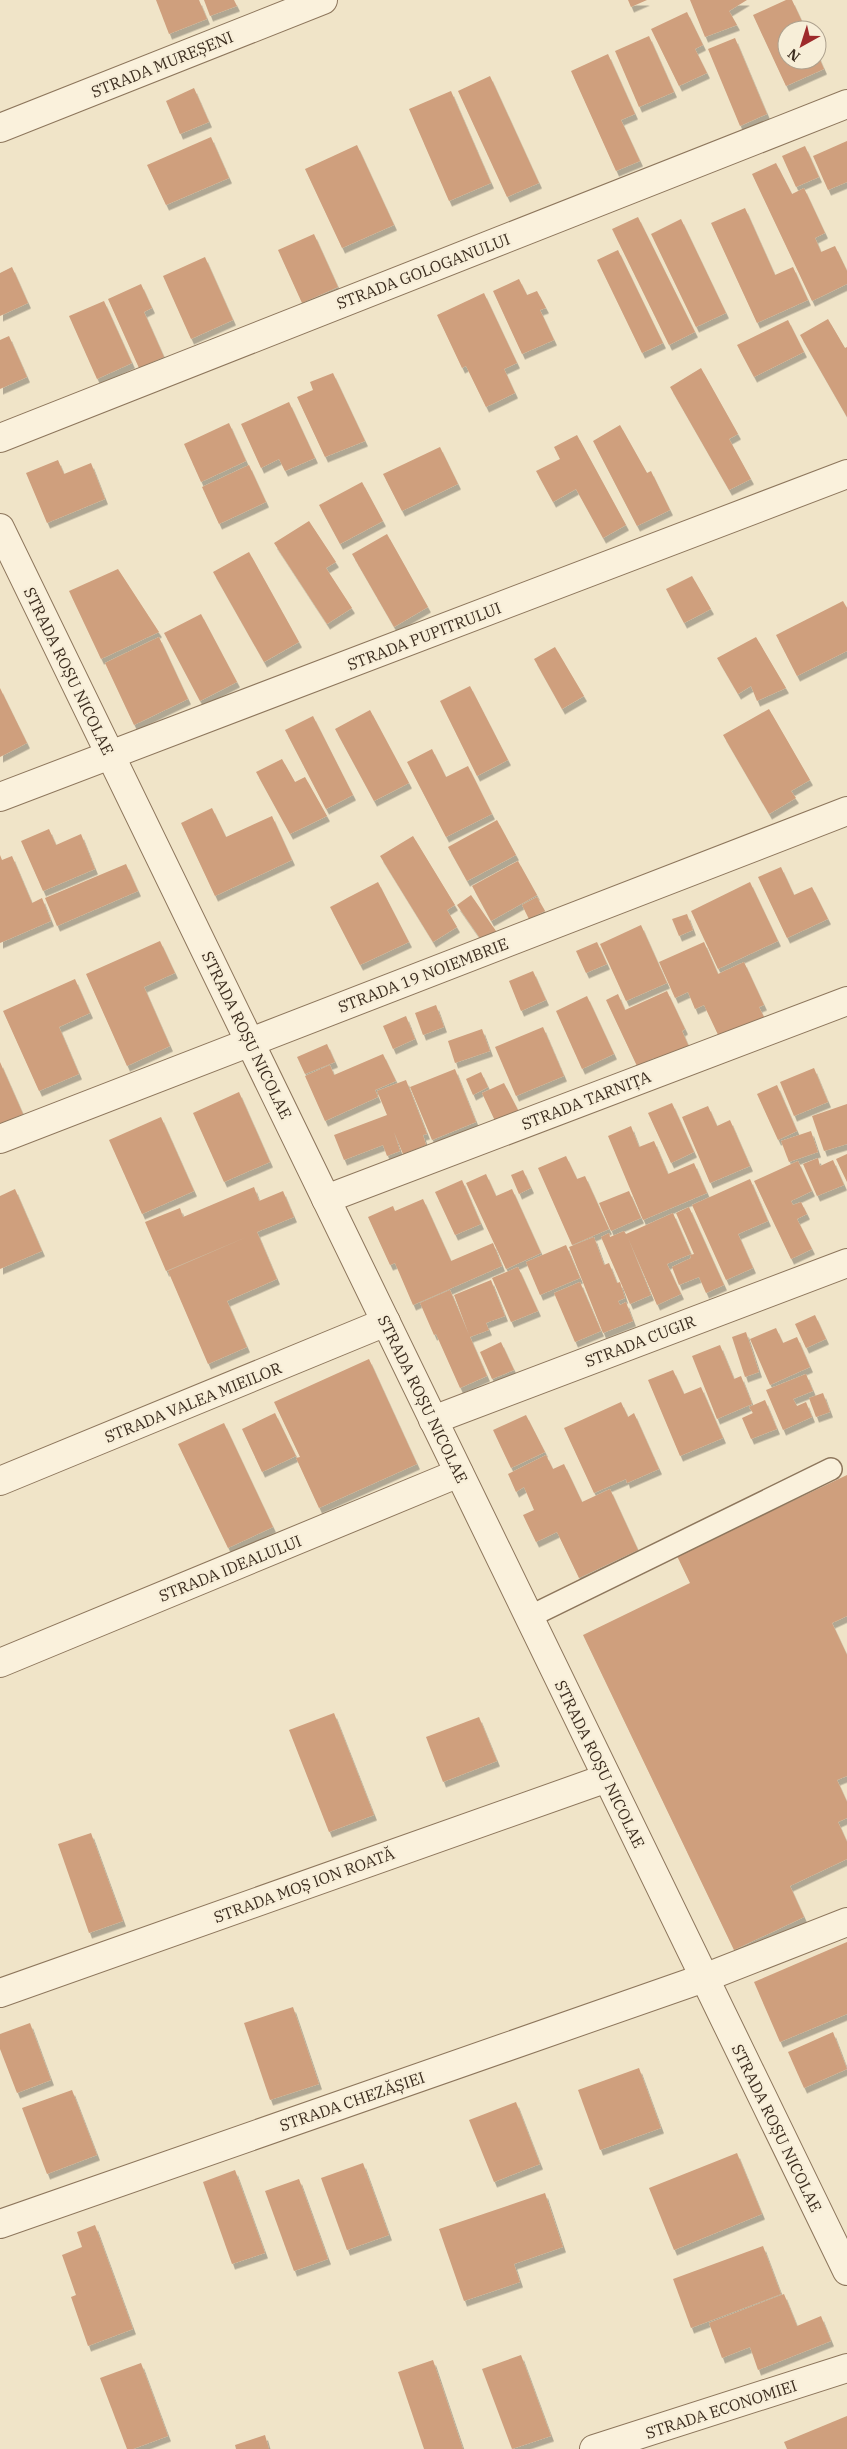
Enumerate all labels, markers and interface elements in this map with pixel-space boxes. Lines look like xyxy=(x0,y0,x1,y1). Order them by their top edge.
north arrow xyxy=(777,20,827,70)
street label: STRADA MUREȘENI xyxy=(88,26,236,102)
text: N xyxy=(784,45,804,66)
street label: STRADA GOLOGANULUI xyxy=(333,229,513,313)
street label: STRADA ROȘU NICOLAE xyxy=(20,584,118,758)
street label: STRADA PUPITRULUI xyxy=(344,597,504,675)
street label: STRADA 19 NOIEMBRIE xyxy=(335,933,511,1017)
street label: STRADA ROȘU NICOLAE xyxy=(198,948,296,1122)
street label: STRADA TARNIȚA xyxy=(519,1066,654,1134)
street label: STRADA CUGIR xyxy=(582,1311,698,1371)
street label: STRADA ROȘU NICOLAE xyxy=(374,1312,472,1486)
street label: STRADA VALEA MIEILOR xyxy=(102,1357,285,1447)
street label: STRADA IDEALULUI xyxy=(156,1530,304,1606)
street label: STRADA ROȘU NICOLAE xyxy=(551,1677,649,1851)
street label: STRADA MOȘ ION ROATĂ xyxy=(211,1843,397,1927)
street label: STRADA ROȘU NICOLAE xyxy=(728,2041,826,2215)
street label: STRADA CHEZĂȘIEI xyxy=(277,2067,427,2135)
street label: STRADA ECONOMIEI xyxy=(643,2375,799,2443)

